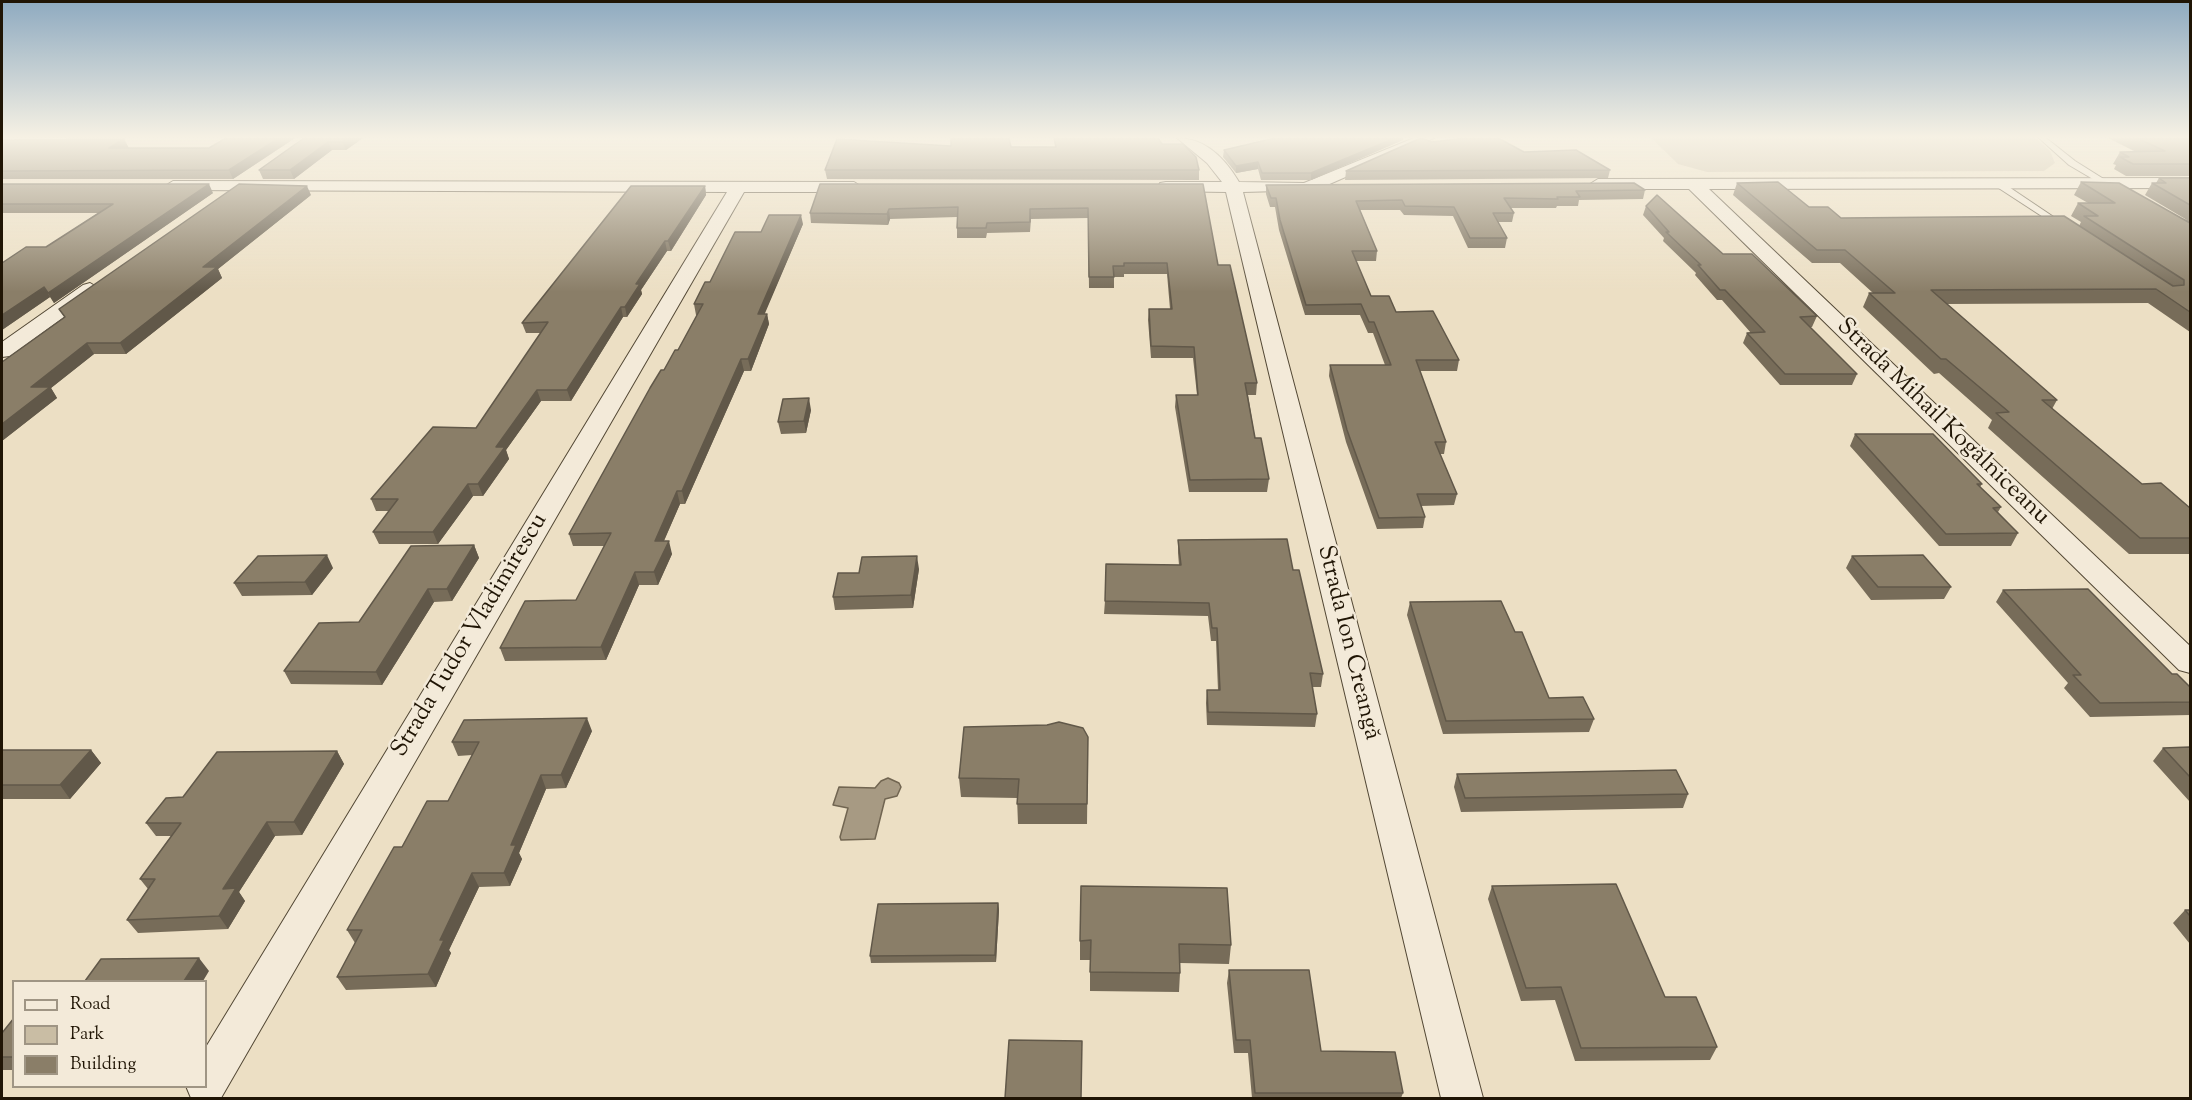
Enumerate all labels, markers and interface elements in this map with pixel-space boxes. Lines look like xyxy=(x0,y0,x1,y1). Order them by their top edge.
street label: Strada Mihail Kogălniceanu xyxy=(1829,314,2055,532)
street label: Strada Tudor Vladimirescu xyxy=(387,509,555,763)
street label: Strada Ion Creangă xyxy=(1309,543,1385,743)
legend xyxy=(12,980,207,1088)
text: Road xyxy=(70,992,110,1018)
text: Park xyxy=(70,1022,104,1048)
text: Building xyxy=(70,1052,136,1078)

